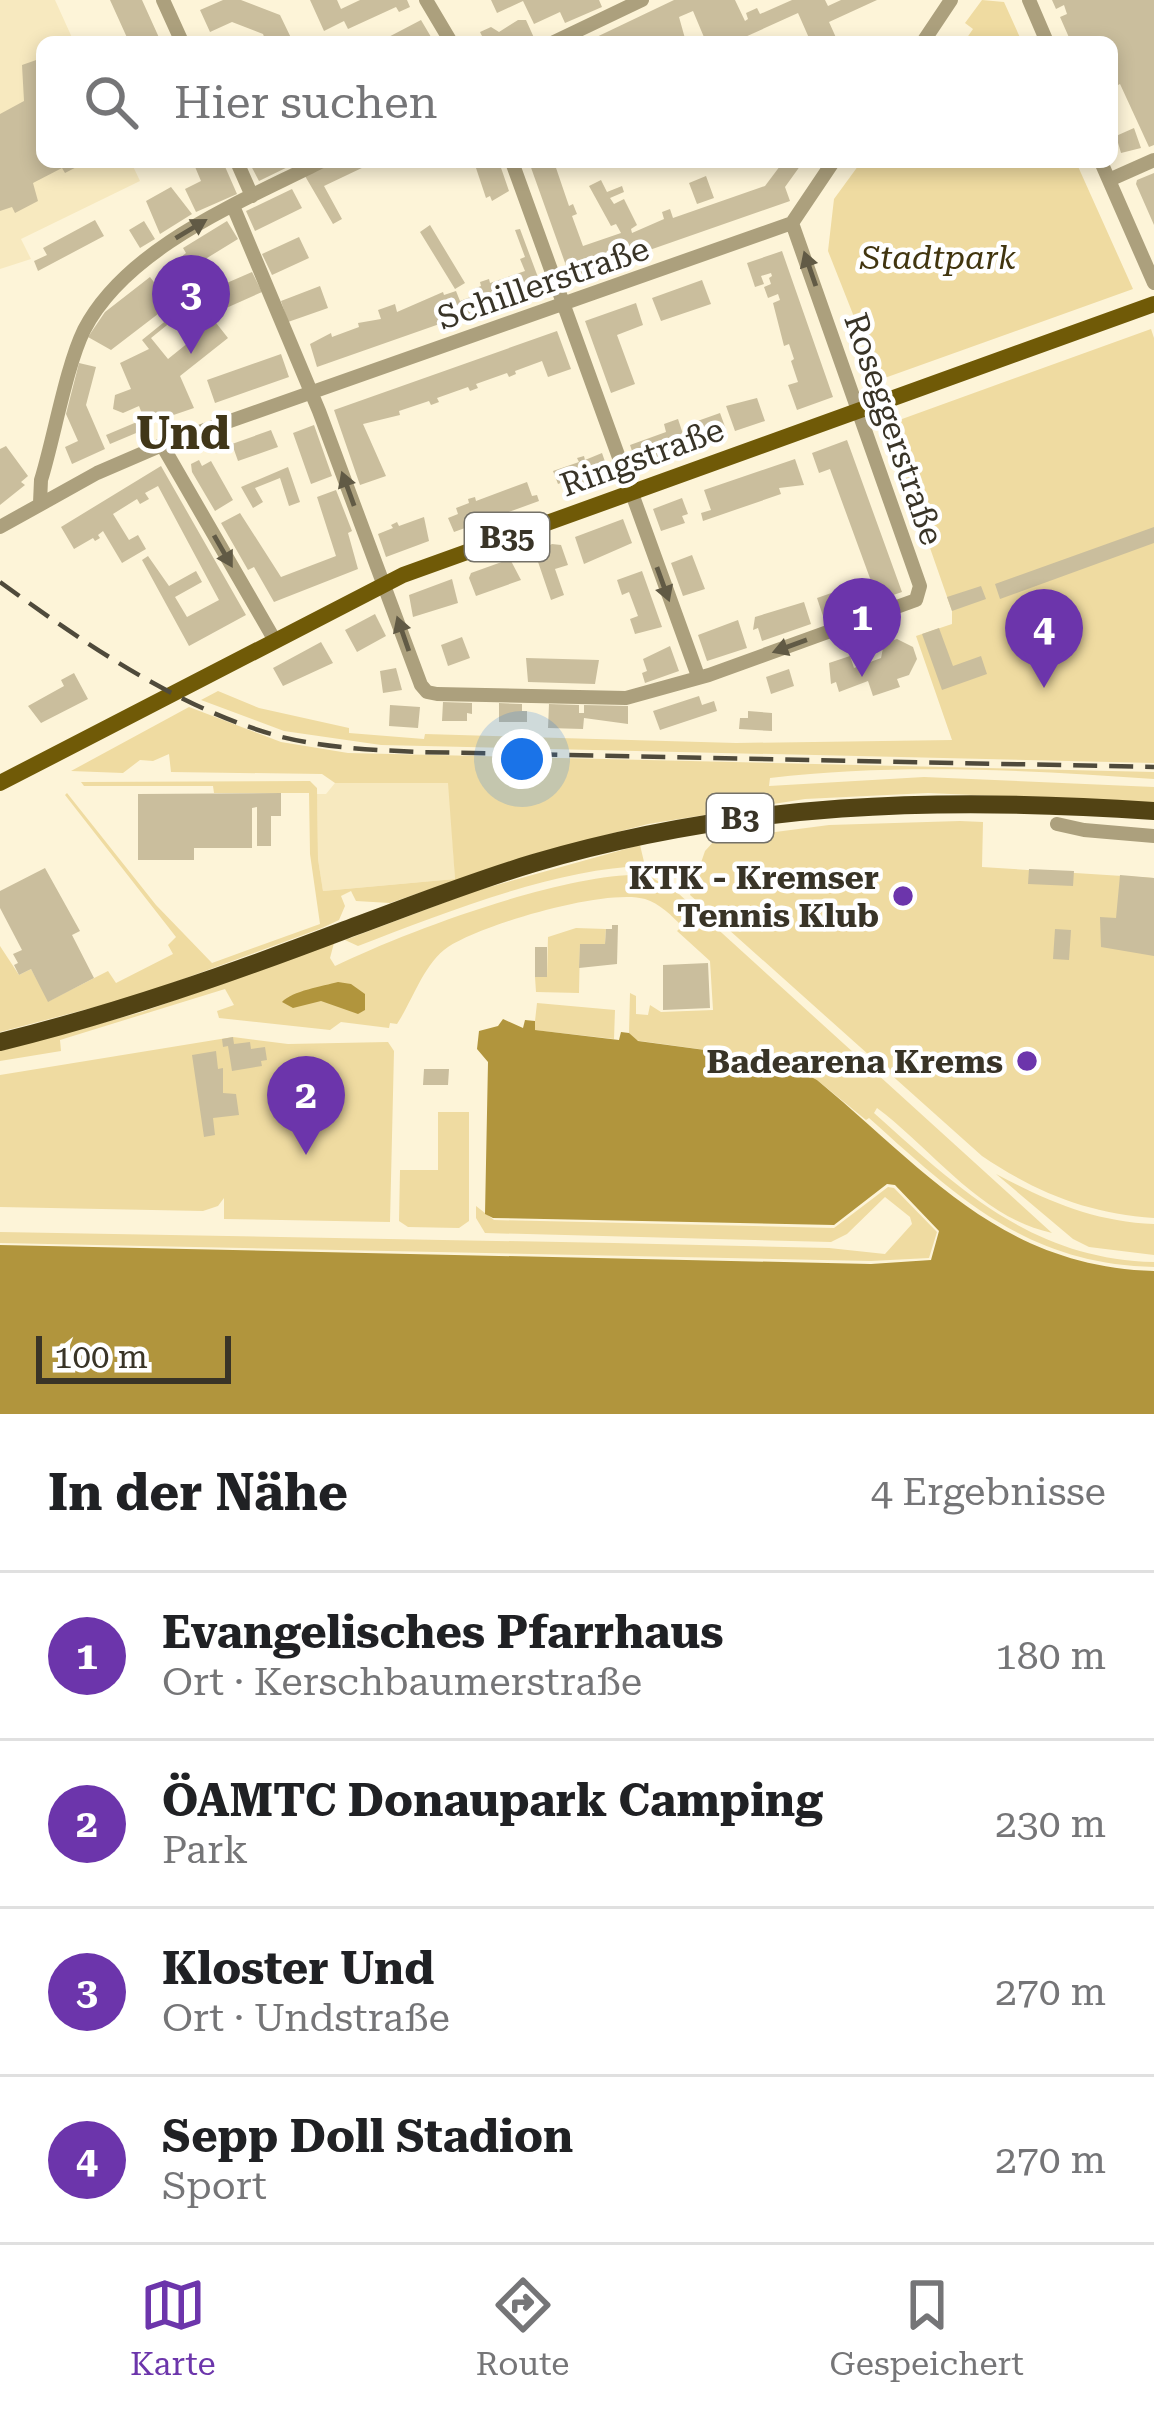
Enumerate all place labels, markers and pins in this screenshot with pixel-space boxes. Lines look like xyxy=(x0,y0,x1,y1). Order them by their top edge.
pin: 3 xyxy=(152,255,230,354)
pin: 1 xyxy=(823,578,901,677)
pin: 4 xyxy=(1005,589,1083,688)
place label: KTK - Kremser Tennis Klub xyxy=(629,858,879,935)
marker: KTK - Kremser Tennis Klub xyxy=(890,883,916,909)
place label: Badearena Krems xyxy=(707,1042,1003,1081)
marker: Badearena Krems xyxy=(1014,1048,1040,1074)
pin: 2 xyxy=(267,1056,345,1155)

